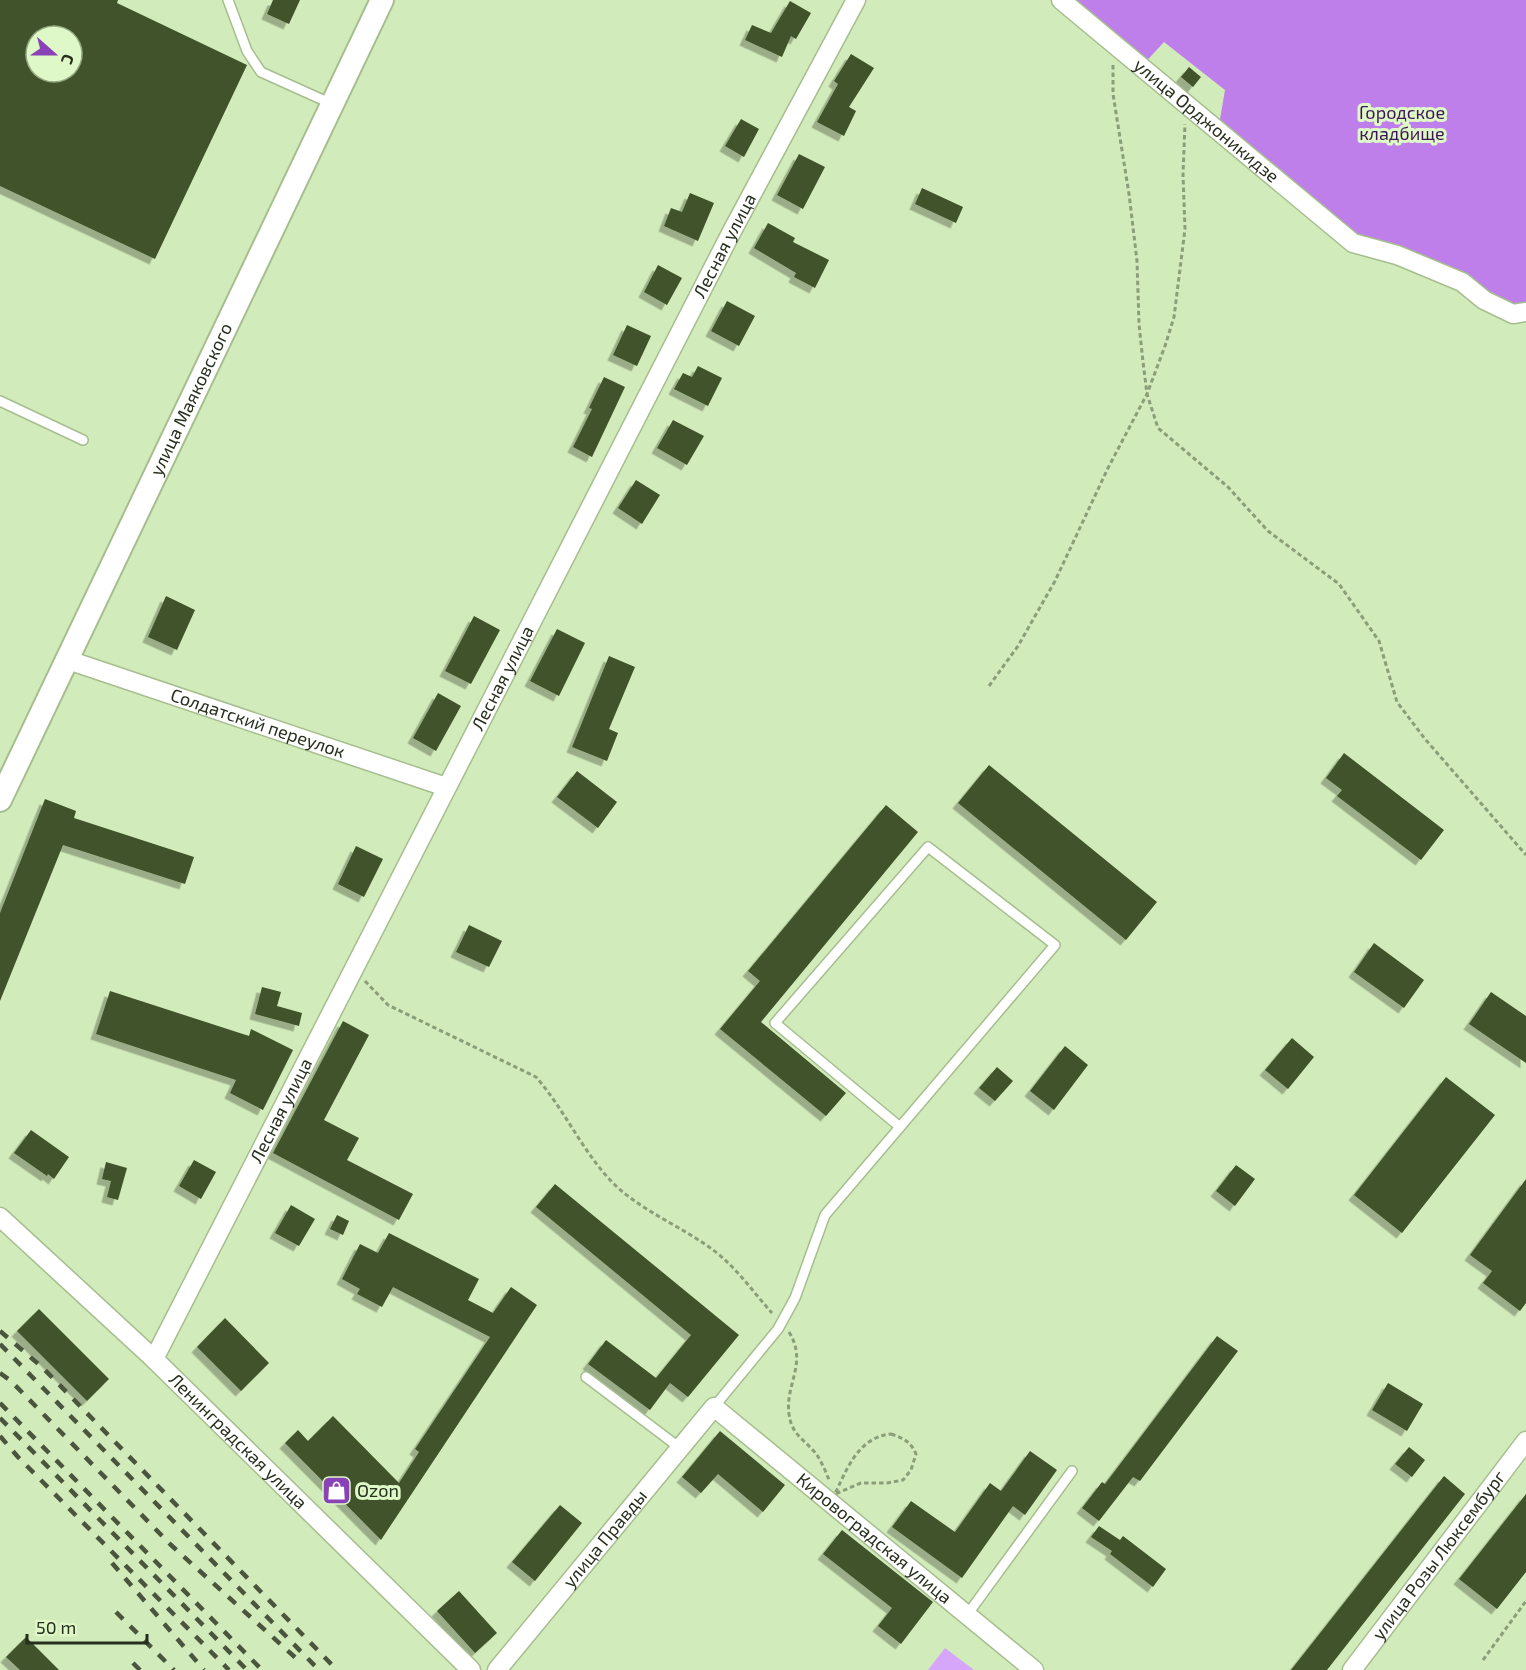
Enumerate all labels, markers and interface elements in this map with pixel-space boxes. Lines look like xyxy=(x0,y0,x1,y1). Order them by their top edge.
north arrow xyxy=(24,24,84,84)
text: С xyxy=(58,52,79,67)
street label: улица Орджоникидзе xyxy=(1130,53,1284,187)
park label: Городское кладбище xyxy=(1359,101,1445,144)
street label: Лесная улица xyxy=(688,189,760,301)
street label: улица Маяковского xyxy=(145,319,236,479)
street label: Лесная улица xyxy=(466,622,538,734)
street label: Солдатский переулок xyxy=(168,683,348,762)
street label: Лесная улица xyxy=(244,1054,316,1166)
street label: Ленинградская улица xyxy=(165,1368,312,1513)
street label: улица Розы Люксембург xyxy=(1367,1466,1510,1644)
street label: Кировоградская улица xyxy=(793,1468,957,1608)
shop icon: Ozon xyxy=(320,1475,352,1507)
place label: Ozon xyxy=(357,1479,399,1501)
street label: улица Правды xyxy=(558,1485,651,1592)
scale bar xyxy=(27,1607,147,1645)
text: 50 m xyxy=(36,1616,76,1638)

